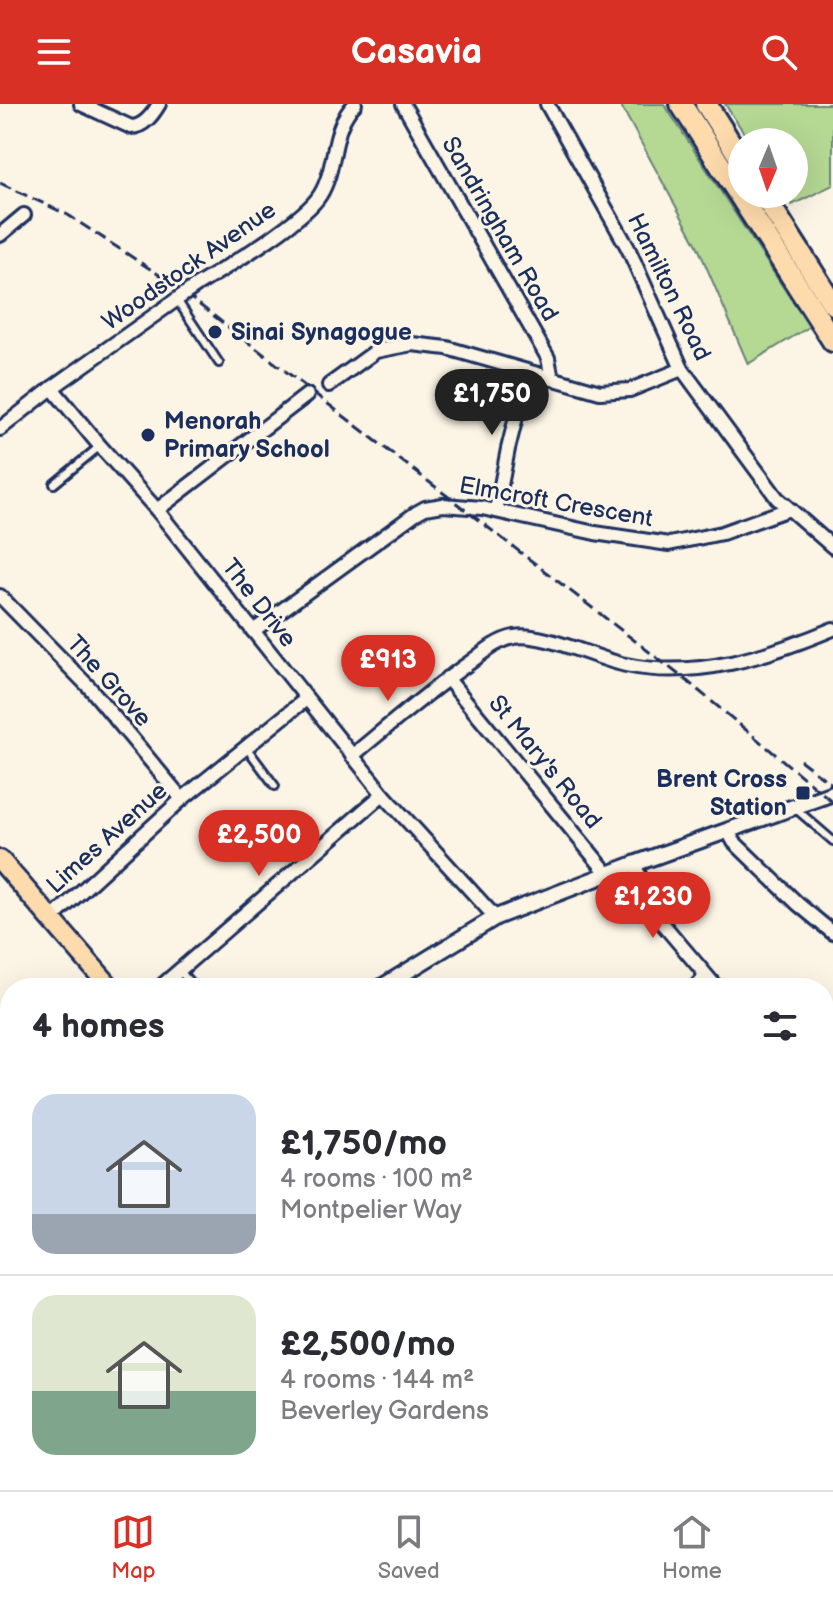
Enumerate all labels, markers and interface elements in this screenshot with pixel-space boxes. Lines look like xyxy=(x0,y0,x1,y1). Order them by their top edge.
icon: menu xyxy=(32,30,76,74)
icon: search xyxy=(757,30,801,74)
text: Casavia xyxy=(351,31,482,74)
north arrow xyxy=(728,128,808,208)
map controls xyxy=(728,128,808,208)
street label: Sandringham Road xyxy=(435,132,565,326)
street label: Woodstock Avenue xyxy=(97,195,281,337)
street label: Hamilton Road xyxy=(621,209,717,365)
place label: Sinai Synagogue xyxy=(231,318,412,347)
marker: Sinai Synagogue xyxy=(206,323,224,341)
pin: £1,750 xyxy=(427,369,557,437)
text: £1,750 xyxy=(453,379,531,410)
place label: Menorah Primary School xyxy=(164,407,330,464)
marker: Menorah Primary School xyxy=(139,426,157,444)
street label: Elmcroft Crescent xyxy=(457,471,656,533)
street label: The Drive xyxy=(216,553,302,653)
street label: The Grove xyxy=(60,629,158,733)
pin: £913 xyxy=(341,635,435,703)
text: £913 xyxy=(359,645,417,676)
street label: St Mary's Road xyxy=(482,689,608,835)
place label: Brent Cross Station xyxy=(656,765,787,822)
street label: Limes Avenue xyxy=(41,776,173,900)
marker: Brent Cross Station xyxy=(794,784,812,802)
pin: £2,500 xyxy=(194,810,324,878)
text: £2,500 xyxy=(217,820,301,851)
pin: £1,230 xyxy=(588,872,718,940)
text: £1,230 xyxy=(613,882,693,913)
icon: filters xyxy=(758,1004,802,1048)
text: 4 homes xyxy=(32,1006,164,1047)
text: £1,750/mo xyxy=(280,1123,447,1164)
icon: home xyxy=(96,1126,192,1222)
text: 4 rooms · 100 m² xyxy=(280,1164,473,1195)
text: Montpelier Way xyxy=(280,1195,462,1226)
text: £2,500/mo xyxy=(280,1324,455,1365)
icon: home xyxy=(96,1327,192,1423)
text: 4 rooms · 144 m² xyxy=(280,1365,474,1396)
text: Beverley Gardens xyxy=(280,1396,489,1427)
tab: Map xyxy=(111,1510,155,1585)
tab: Saved xyxy=(378,1510,440,1585)
tab: Home xyxy=(662,1510,722,1585)

